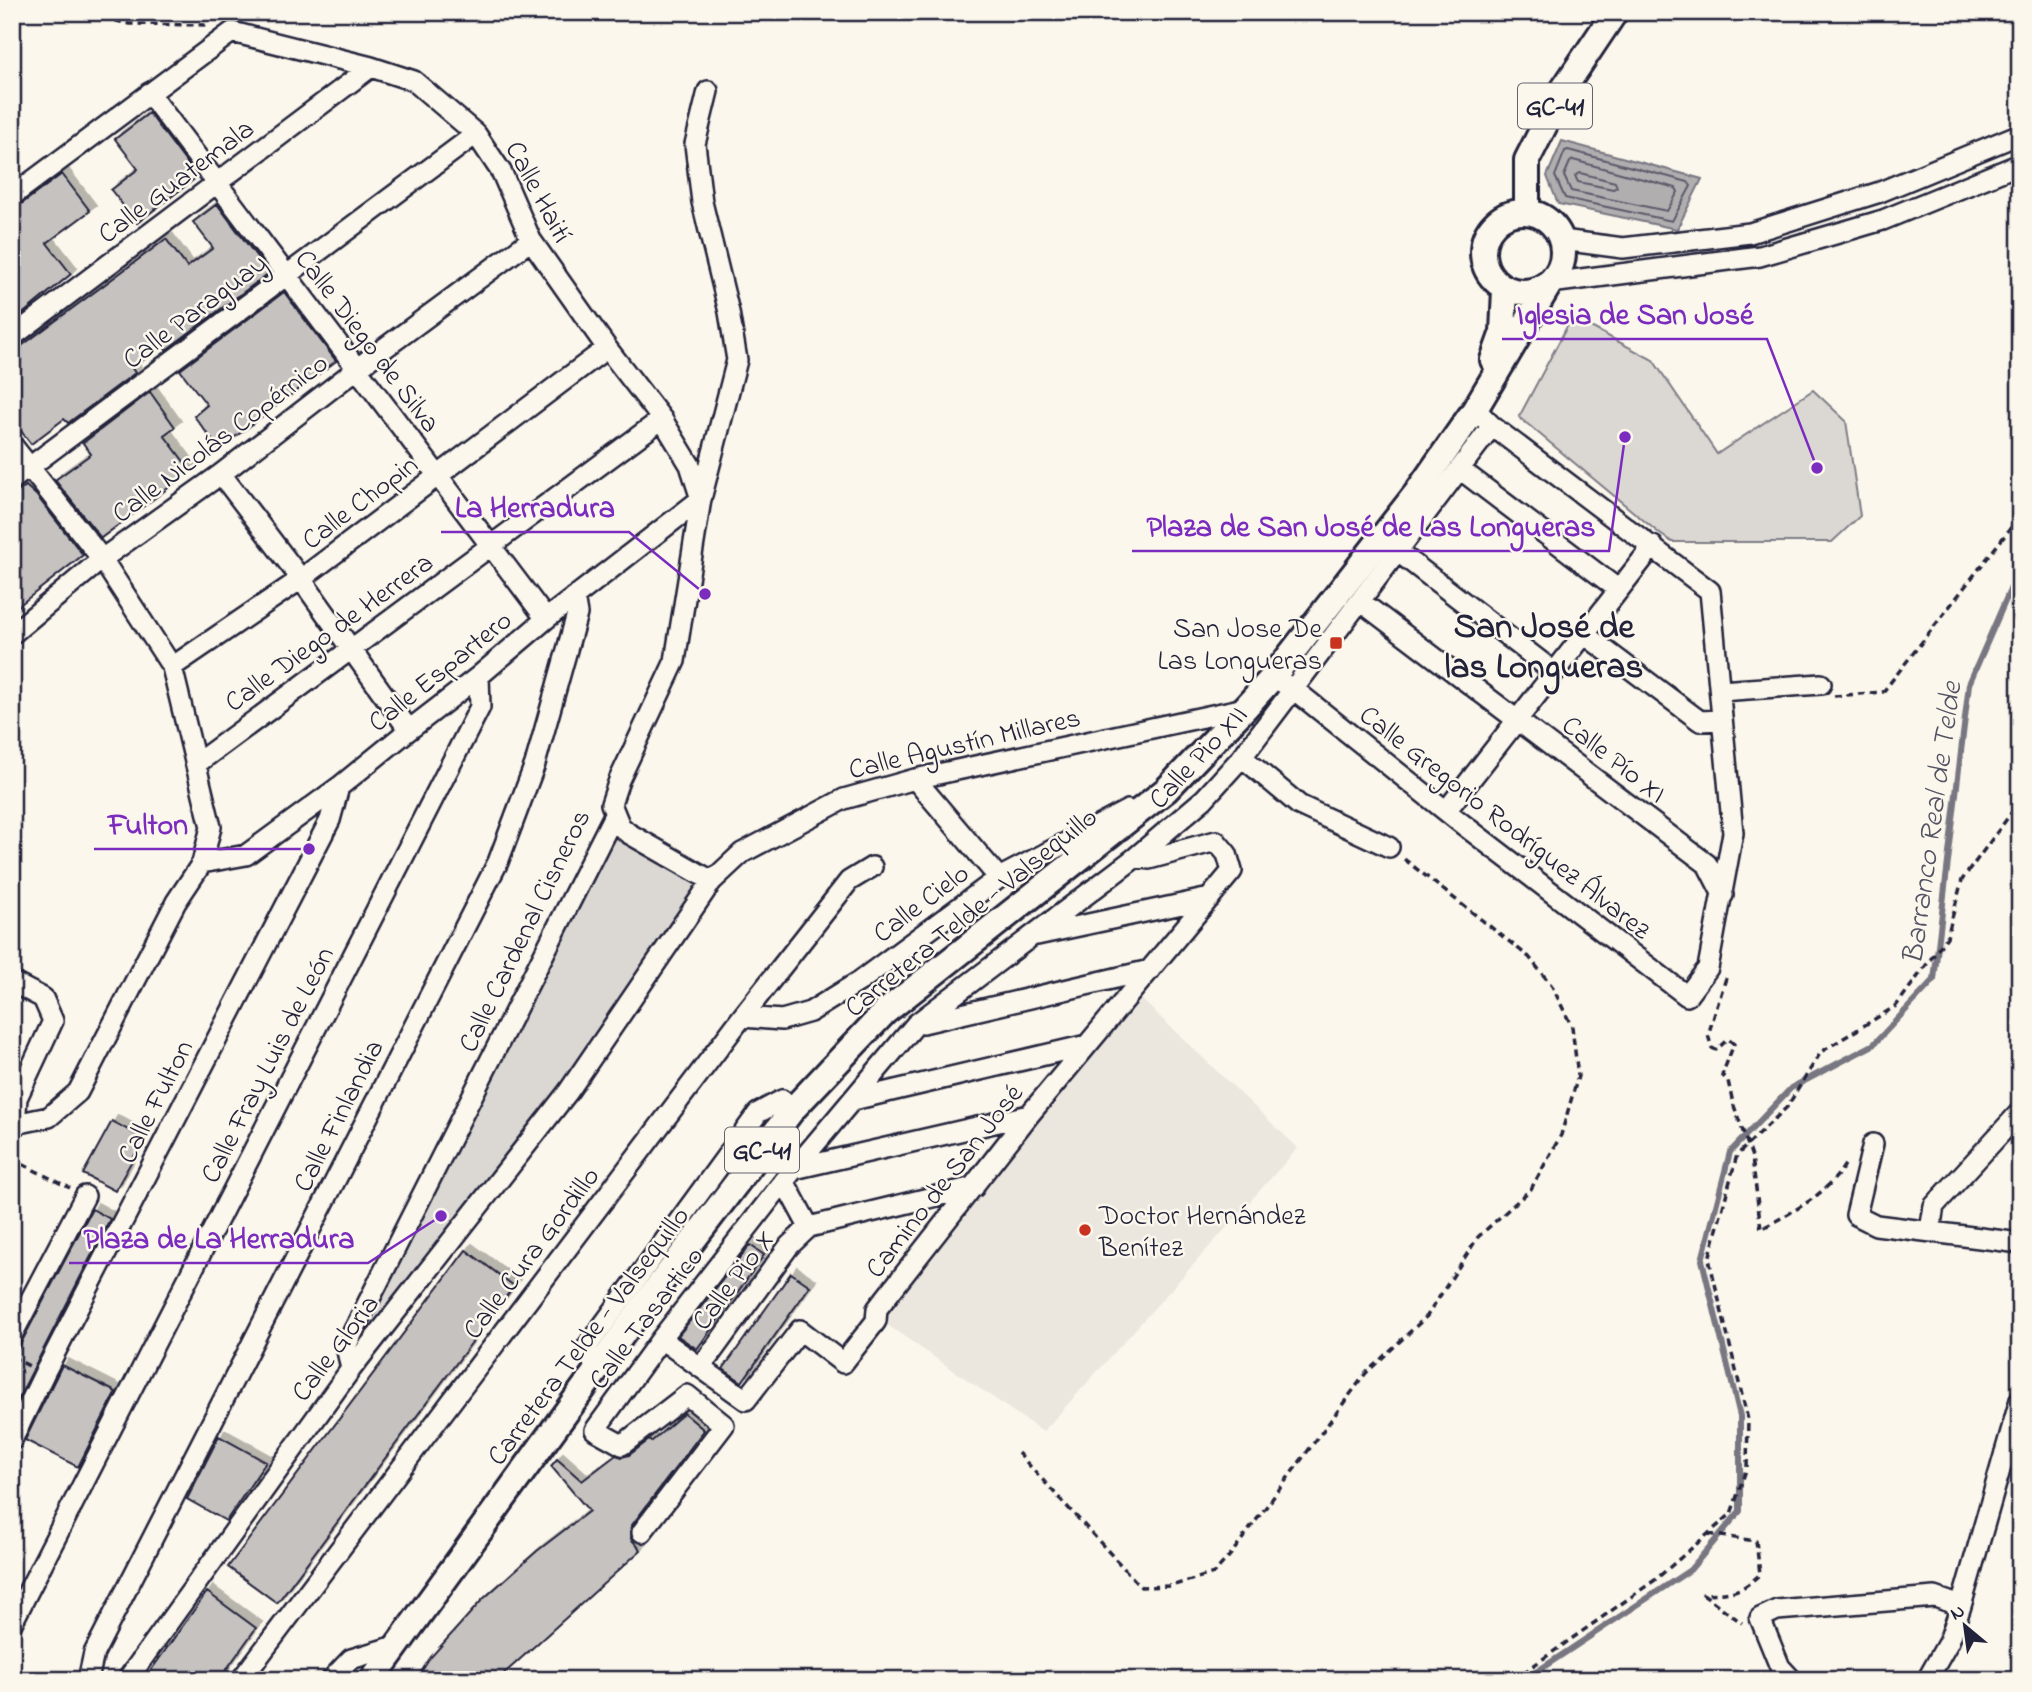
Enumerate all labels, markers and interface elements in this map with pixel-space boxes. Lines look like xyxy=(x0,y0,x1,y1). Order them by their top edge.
road number: GC-41 xyxy=(1518,83,1592,128)
street label: Calle Guatemala xyxy=(90,110,264,255)
street label: Calle Haití xyxy=(493,134,581,251)
street label: Calle Diego de Silva xyxy=(283,242,449,443)
street label: Calle Paraguay xyxy=(115,245,277,381)
callout: Iglesia de San José xyxy=(1502,288,1767,339)
text: Iglesia de San José xyxy=(1517,295,1755,340)
street label: Calle Nicolás Copérnico xyxy=(104,345,338,535)
street label: Calle Chopin xyxy=(294,446,428,561)
callout: La Herradura xyxy=(441,481,629,532)
text: La Herradura xyxy=(455,488,615,532)
callout: Plaza de San José de Las Longueras xyxy=(1132,500,1609,551)
text: Plaza de San José de Las Longueras xyxy=(1146,507,1596,552)
street label: Calle Diego de Herrera xyxy=(217,544,443,724)
street label: Calle Espartero xyxy=(360,602,522,744)
district label: San José de las Longueras xyxy=(1445,603,1643,695)
place label: San Jose De Las Longueras xyxy=(1157,610,1322,683)
marker: San Jose De Las Longueras xyxy=(1328,635,1344,651)
water label: Barranco Real de Telde xyxy=(1892,678,1976,968)
street label: Calle Pio XII xyxy=(1140,697,1259,820)
street label: Calle Gregorio Rodríguez Álvarez xyxy=(1349,697,1659,951)
street label: Calle Agustín Millares xyxy=(845,699,1085,792)
street label: Calle Pío XI xyxy=(1552,707,1674,815)
callout: Fulton xyxy=(94,798,202,849)
street label: Carretera Telde - Valsequillo xyxy=(837,798,1108,1029)
street label: Calle Cardenal Cisneros xyxy=(449,803,603,1060)
text: Fulton xyxy=(106,805,188,849)
street label: Calle Cielo xyxy=(865,855,979,955)
street label: Calle Fray Luis de León xyxy=(192,940,347,1191)
street label: Calle Finlandia xyxy=(284,1033,396,1200)
street label: Calle Fulton xyxy=(108,1034,206,1172)
street label: Camino de San José xyxy=(857,1076,1035,1288)
road number: GC-41 xyxy=(725,1128,799,1172)
street label: Calle Cura Gordillo xyxy=(454,1159,611,1349)
place label: Doctor Hernández Benítez xyxy=(1098,1197,1306,1270)
street label: Carretera Telde - Valsequillo xyxy=(478,1199,701,1475)
callout: Plaza de La Herradura xyxy=(69,1212,368,1263)
text: Plaza de La Herradura xyxy=(84,1219,354,1263)
street label: Calle Pio X xyxy=(683,1222,786,1340)
marker: Doctor Hernández Benítez xyxy=(1077,1222,1093,1238)
street label: Calle Tasartico xyxy=(580,1239,715,1399)
street label: Calle Gloria xyxy=(283,1287,391,1411)
north arrow xyxy=(1930,1590,2000,1660)
text: N xyxy=(1946,1598,1970,1628)

